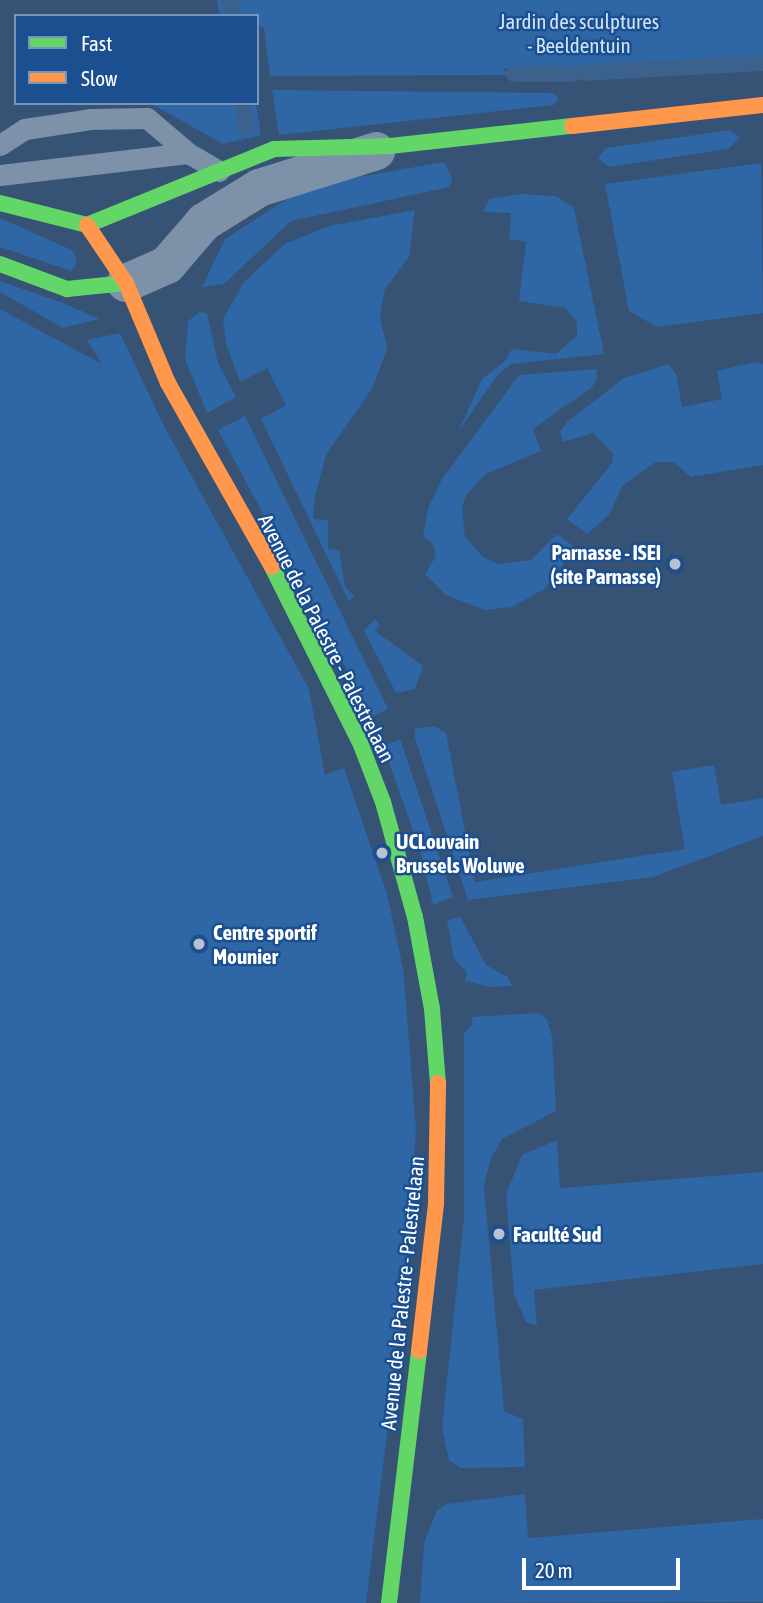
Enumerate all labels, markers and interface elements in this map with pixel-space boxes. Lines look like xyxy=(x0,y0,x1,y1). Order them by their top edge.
park label: Jardin des sculptures - Beeldentuin xyxy=(499,8,659,58)
legend xyxy=(14,14,259,105)
text: Fast xyxy=(81,31,112,55)
text: Slow xyxy=(81,66,117,90)
street label: Avenue de la Palestre - Palestrelaan xyxy=(253,510,401,766)
place label: Parnasse - ISEI (site Parnasse) xyxy=(550,539,661,589)
marker: Parnasse - ISEI (site Parnasse) xyxy=(667,556,683,572)
place label: UCLouvain Brussels Woluwe xyxy=(396,828,525,878)
marker: UCLouvain Brussels Woluwe xyxy=(374,845,390,861)
place label: Centre sportif Mounier xyxy=(213,919,317,969)
marker: Centre sportif Mounier xyxy=(191,936,207,952)
street label: Avenue de la Palestre - Palestrelaan xyxy=(375,1155,429,1431)
place label: Faculté Sud xyxy=(513,1221,601,1247)
marker: Faculté Sud xyxy=(491,1226,507,1242)
scale bar xyxy=(525,1544,682,1588)
text: 20 m xyxy=(535,1558,573,1582)

